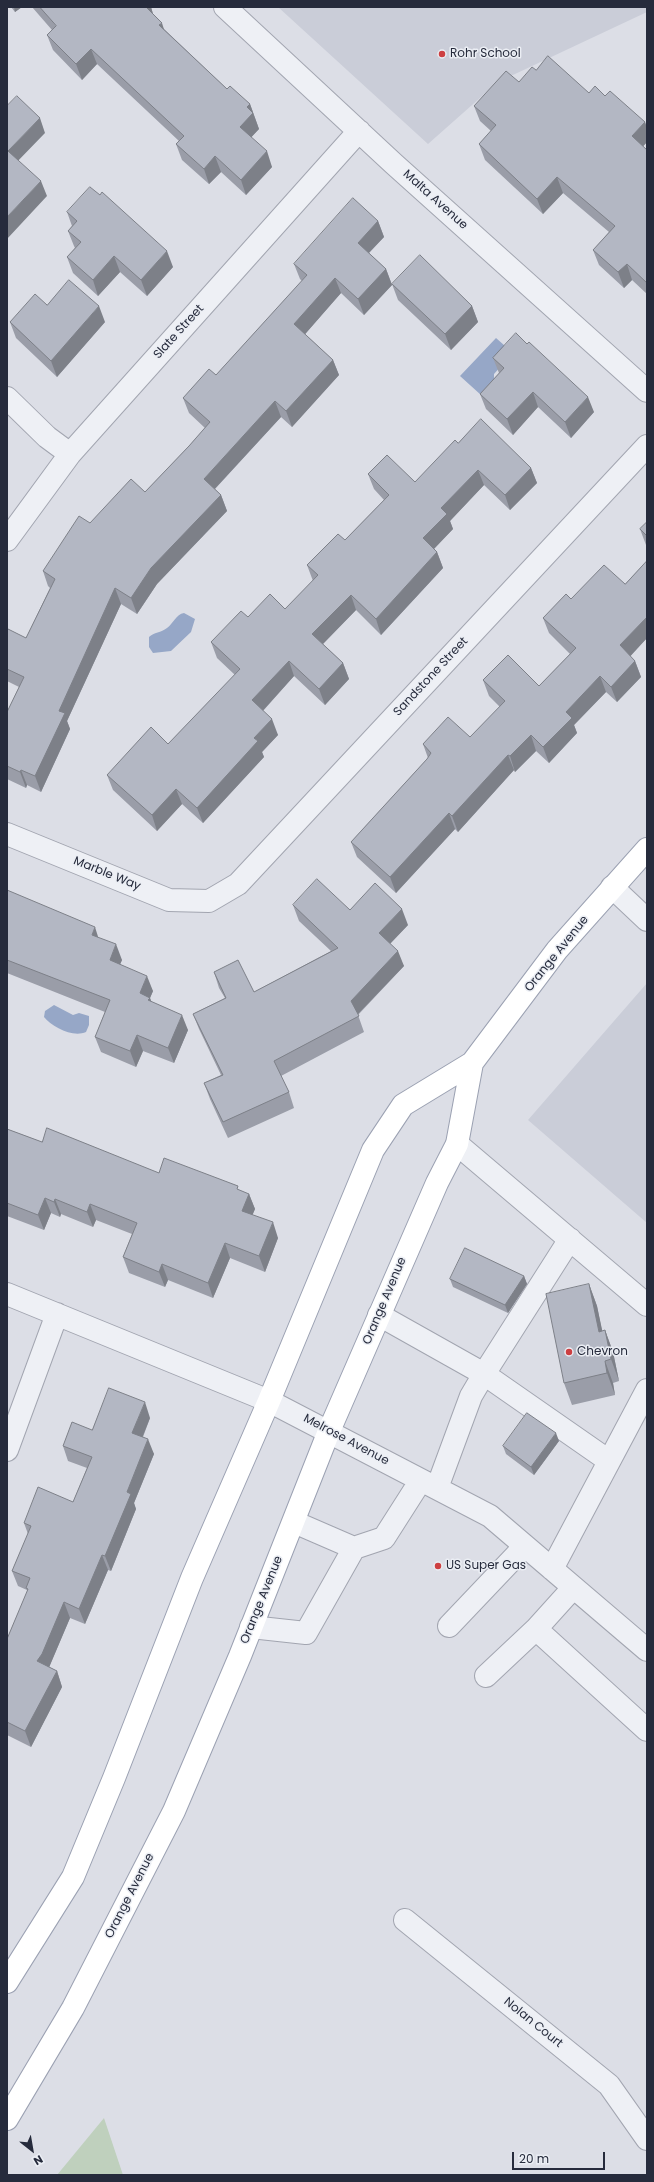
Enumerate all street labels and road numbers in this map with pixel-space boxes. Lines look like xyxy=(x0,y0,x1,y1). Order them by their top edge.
street label: Malta Avenue xyxy=(400,167,470,233)
street label: Slate Street xyxy=(151,302,207,362)
street label: Sandstone Street xyxy=(391,635,471,719)
street label: Marble Way xyxy=(71,854,143,894)
street label: Orange Avenue xyxy=(522,913,592,995)
street label: Orange Avenue xyxy=(360,1255,410,1347)
street label: Melrose Avenue xyxy=(301,1411,391,1469)
street label: Orange Avenue xyxy=(238,1554,286,1646)
street label: Orange Avenue xyxy=(102,1851,158,1941)
street label: Nolan Court xyxy=(501,1995,565,2051)

